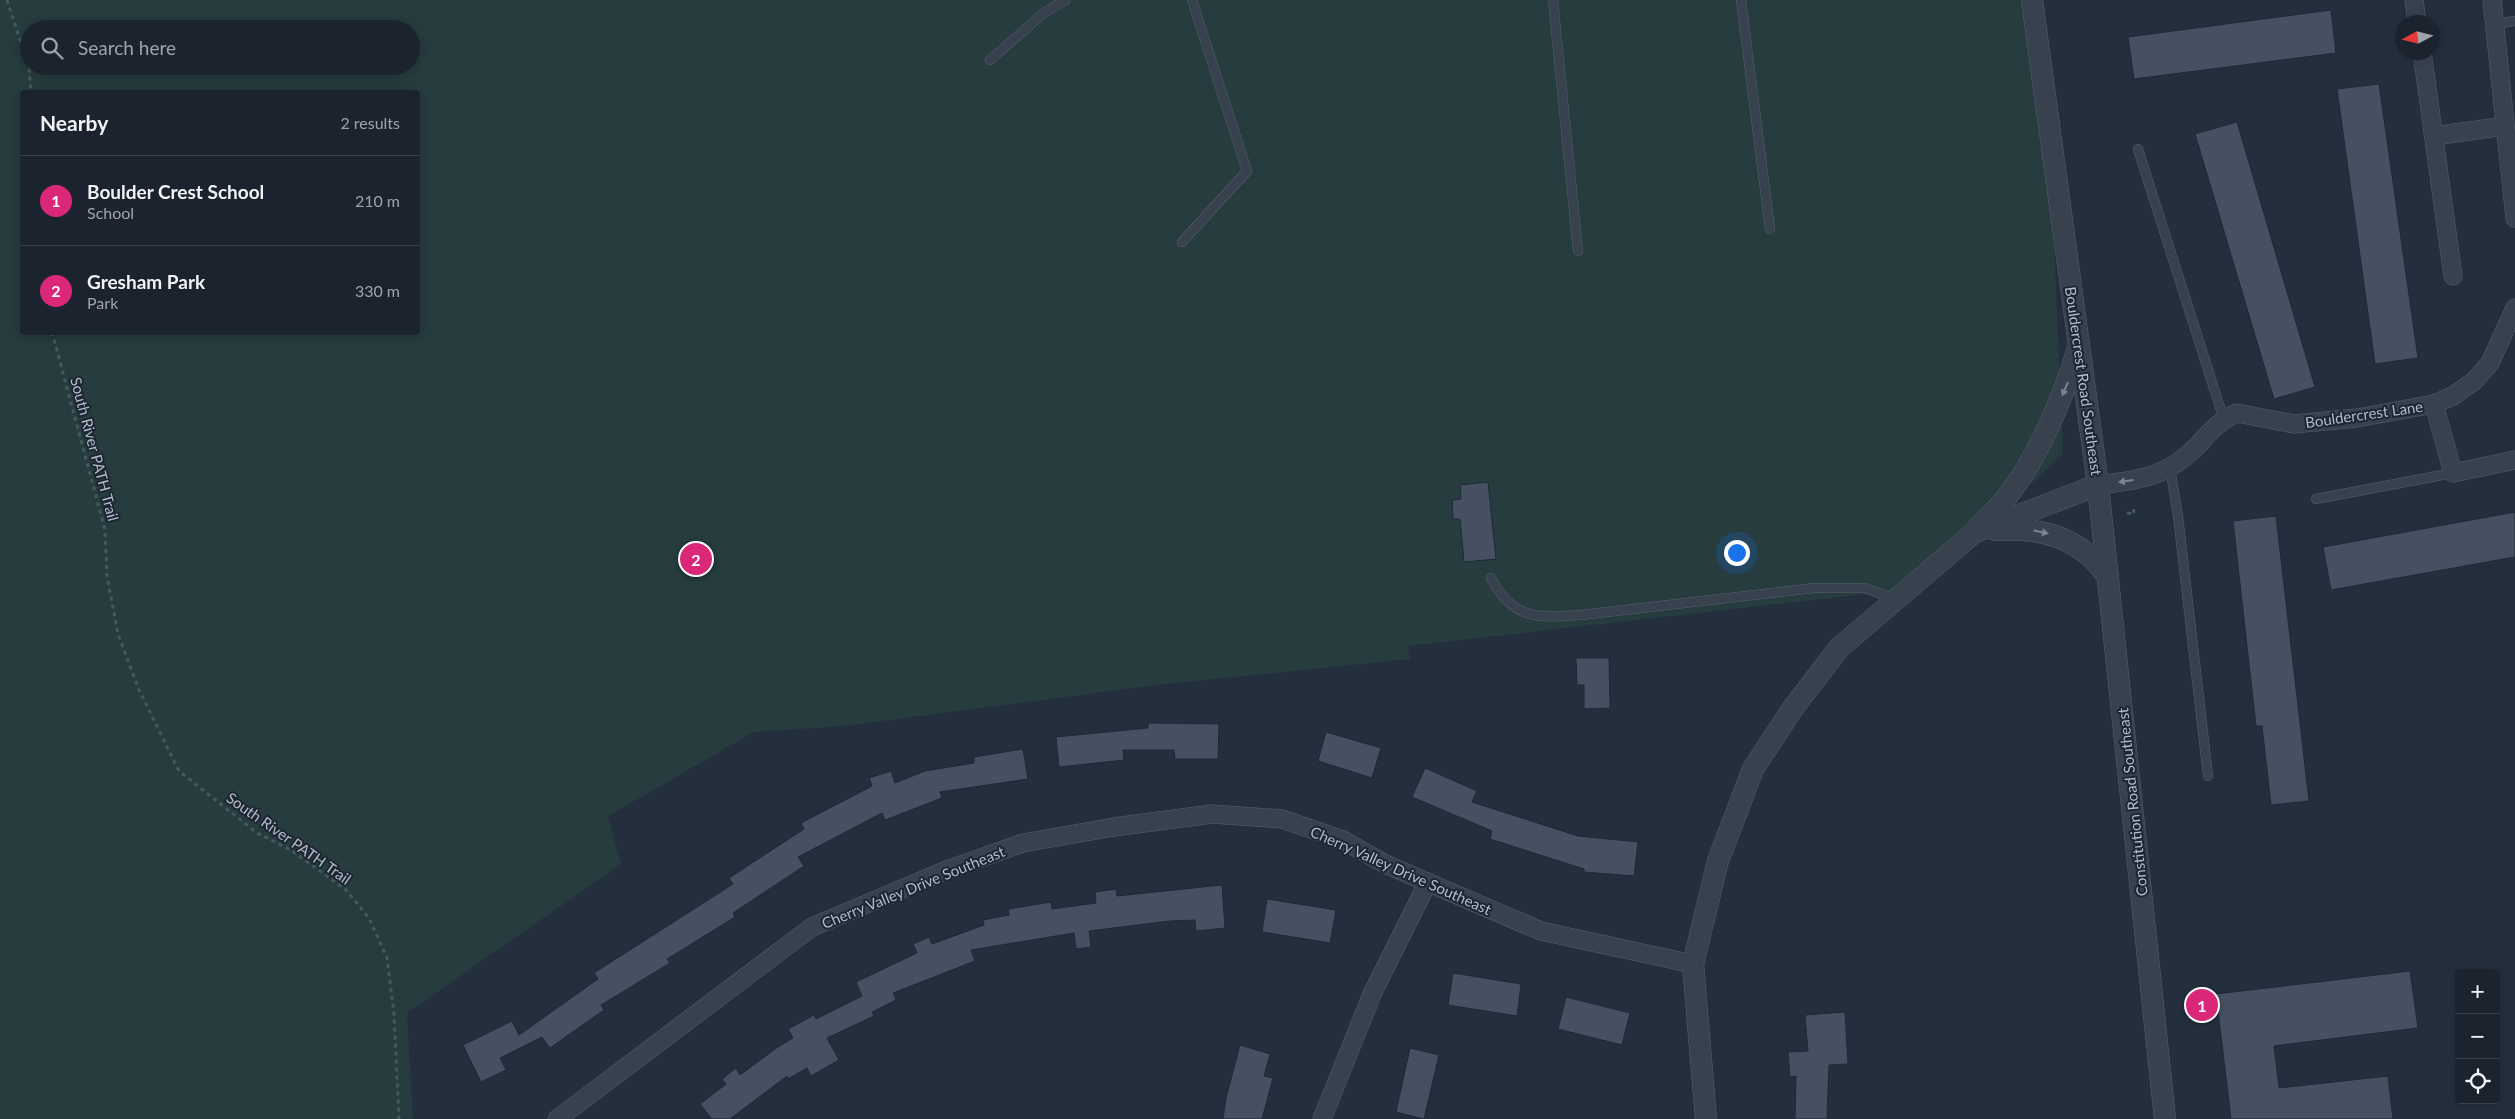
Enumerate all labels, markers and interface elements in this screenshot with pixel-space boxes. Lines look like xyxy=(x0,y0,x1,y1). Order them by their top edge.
north arrow xyxy=(2395,15,2440,60)
search box xyxy=(20,20,420,75)
icon: search xyxy=(38,34,66,62)
text: Search here xyxy=(78,36,176,59)
text: Nearby xyxy=(40,110,108,135)
text: 2 results xyxy=(340,113,400,132)
text: Boulder Crest School xyxy=(87,180,264,203)
text: 1 xyxy=(51,191,61,210)
text: 210 m xyxy=(355,191,400,210)
text: School xyxy=(87,203,134,222)
text: Gresham Park xyxy=(87,270,205,293)
text: 2 xyxy=(51,281,61,300)
text: 330 m xyxy=(355,281,400,300)
street label: Bouldercrest Road Southeast xyxy=(2062,285,2106,477)
text: Park xyxy=(87,293,118,312)
street label: South River PATH Trail xyxy=(67,375,123,523)
one-way arrow xyxy=(2060,382,2068,396)
street label: Bouldercrest Lane xyxy=(2304,397,2424,431)
one-way arrow xyxy=(2118,478,2134,486)
one-way arrow xyxy=(2033,528,2048,536)
pin: 2 xyxy=(680,540,712,578)
your location xyxy=(1724,540,1750,566)
street label: Constitution Road Southeast xyxy=(2113,706,2151,897)
street label: South River PATH Trail xyxy=(223,788,355,888)
street label: Cherry Valley Drive Southeast xyxy=(1308,822,1495,918)
street label: Cherry Valley Drive Southeast xyxy=(819,842,1008,932)
map controls xyxy=(2455,969,2500,1104)
button: + xyxy=(2455,969,2500,1014)
pin: 1 xyxy=(2186,986,2218,1024)
button: − xyxy=(2455,1014,2500,1059)
button: locate xyxy=(2455,1059,2500,1104)

